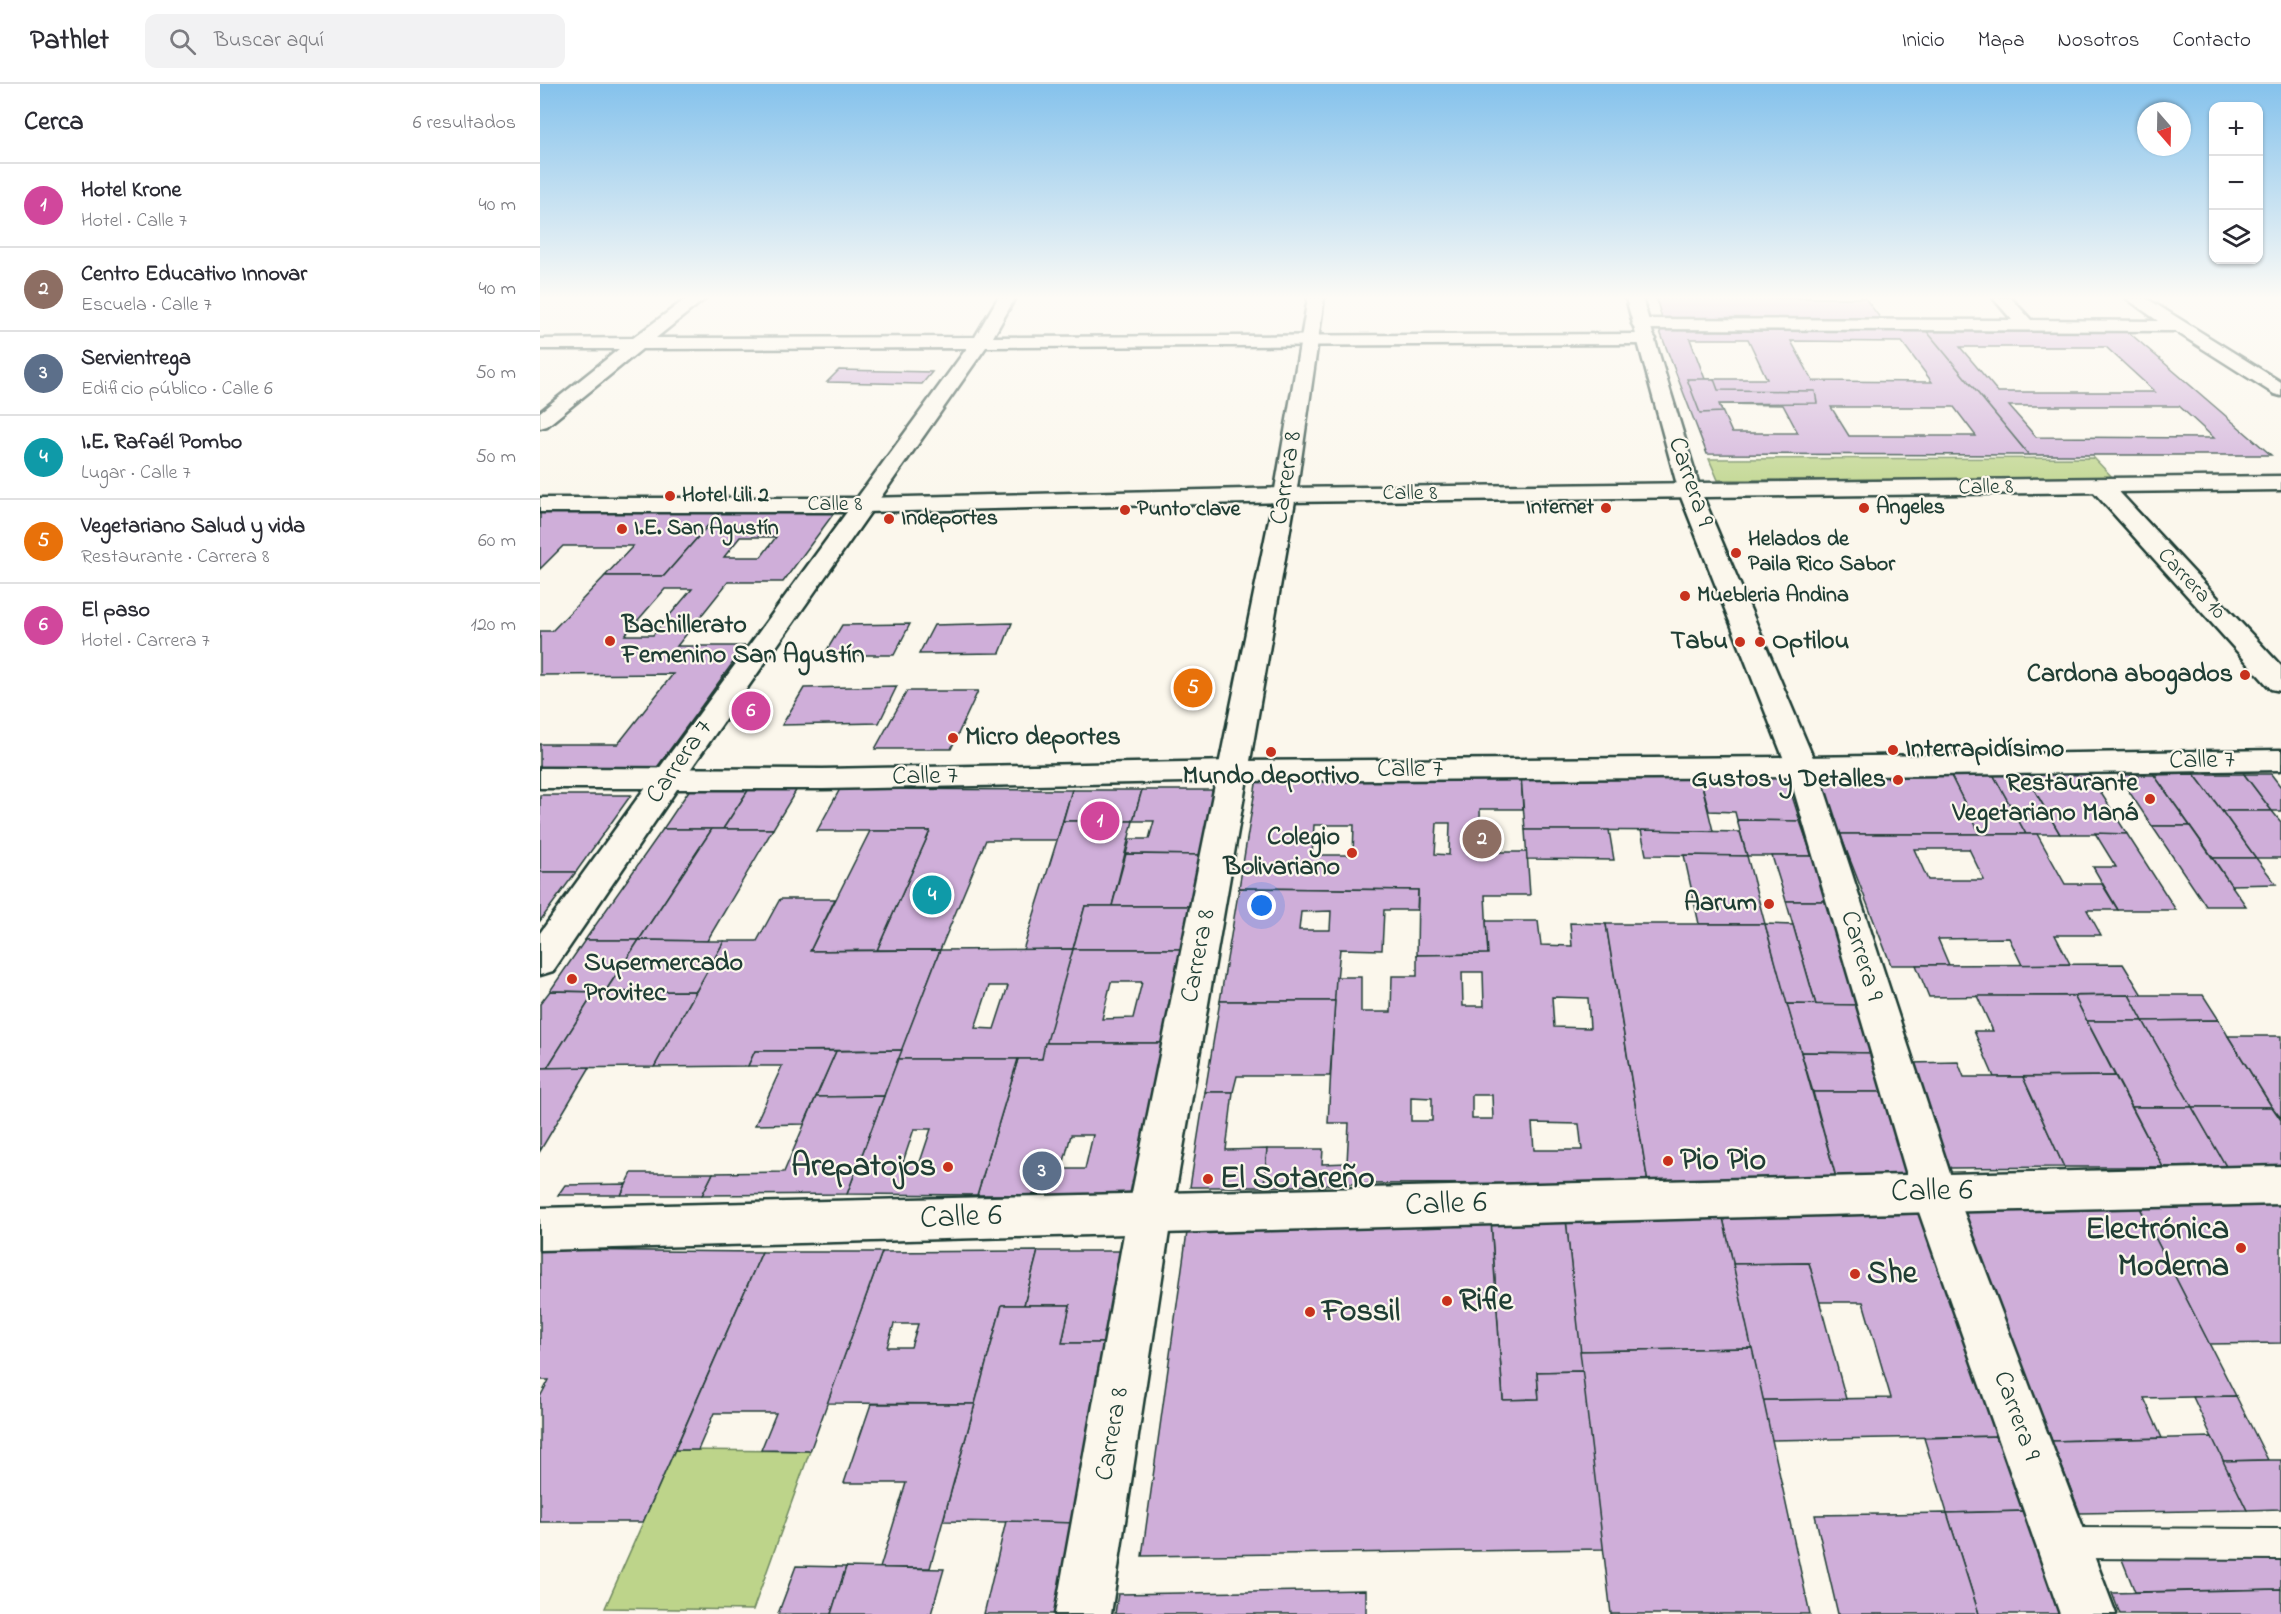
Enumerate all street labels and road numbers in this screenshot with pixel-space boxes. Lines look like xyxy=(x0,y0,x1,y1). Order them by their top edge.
street label: Carrera 8 xyxy=(1261,428,1313,528)
street label: Carrera 9 xyxy=(1657,432,1723,532)
street label: Calle 8 xyxy=(1958,472,2014,504)
street label: Calle 8 xyxy=(1383,478,1437,510)
street label: Calle 8 xyxy=(808,489,862,521)
street label: Carrera 10 xyxy=(2149,541,2233,627)
street label: Carrera 7 xyxy=(637,712,723,812)
street label: Calle 7 xyxy=(2169,741,2236,781)
street label: Calle 7 xyxy=(1377,751,1443,789)
street label: Calle 7 xyxy=(892,757,959,797)
street label: Carrera 8 xyxy=(1171,906,1227,1006)
street label: Carrera 9 xyxy=(1829,906,1893,1006)
street label: Calle 6 xyxy=(1891,1168,1973,1216)
street label: Calle 6 xyxy=(1404,1180,1488,1230)
street label: Calle 6 xyxy=(919,1193,1003,1243)
street label: Carrera 9 xyxy=(1982,1366,2050,1466)
street label: Carrera 8 xyxy=(1086,1384,1140,1484)

